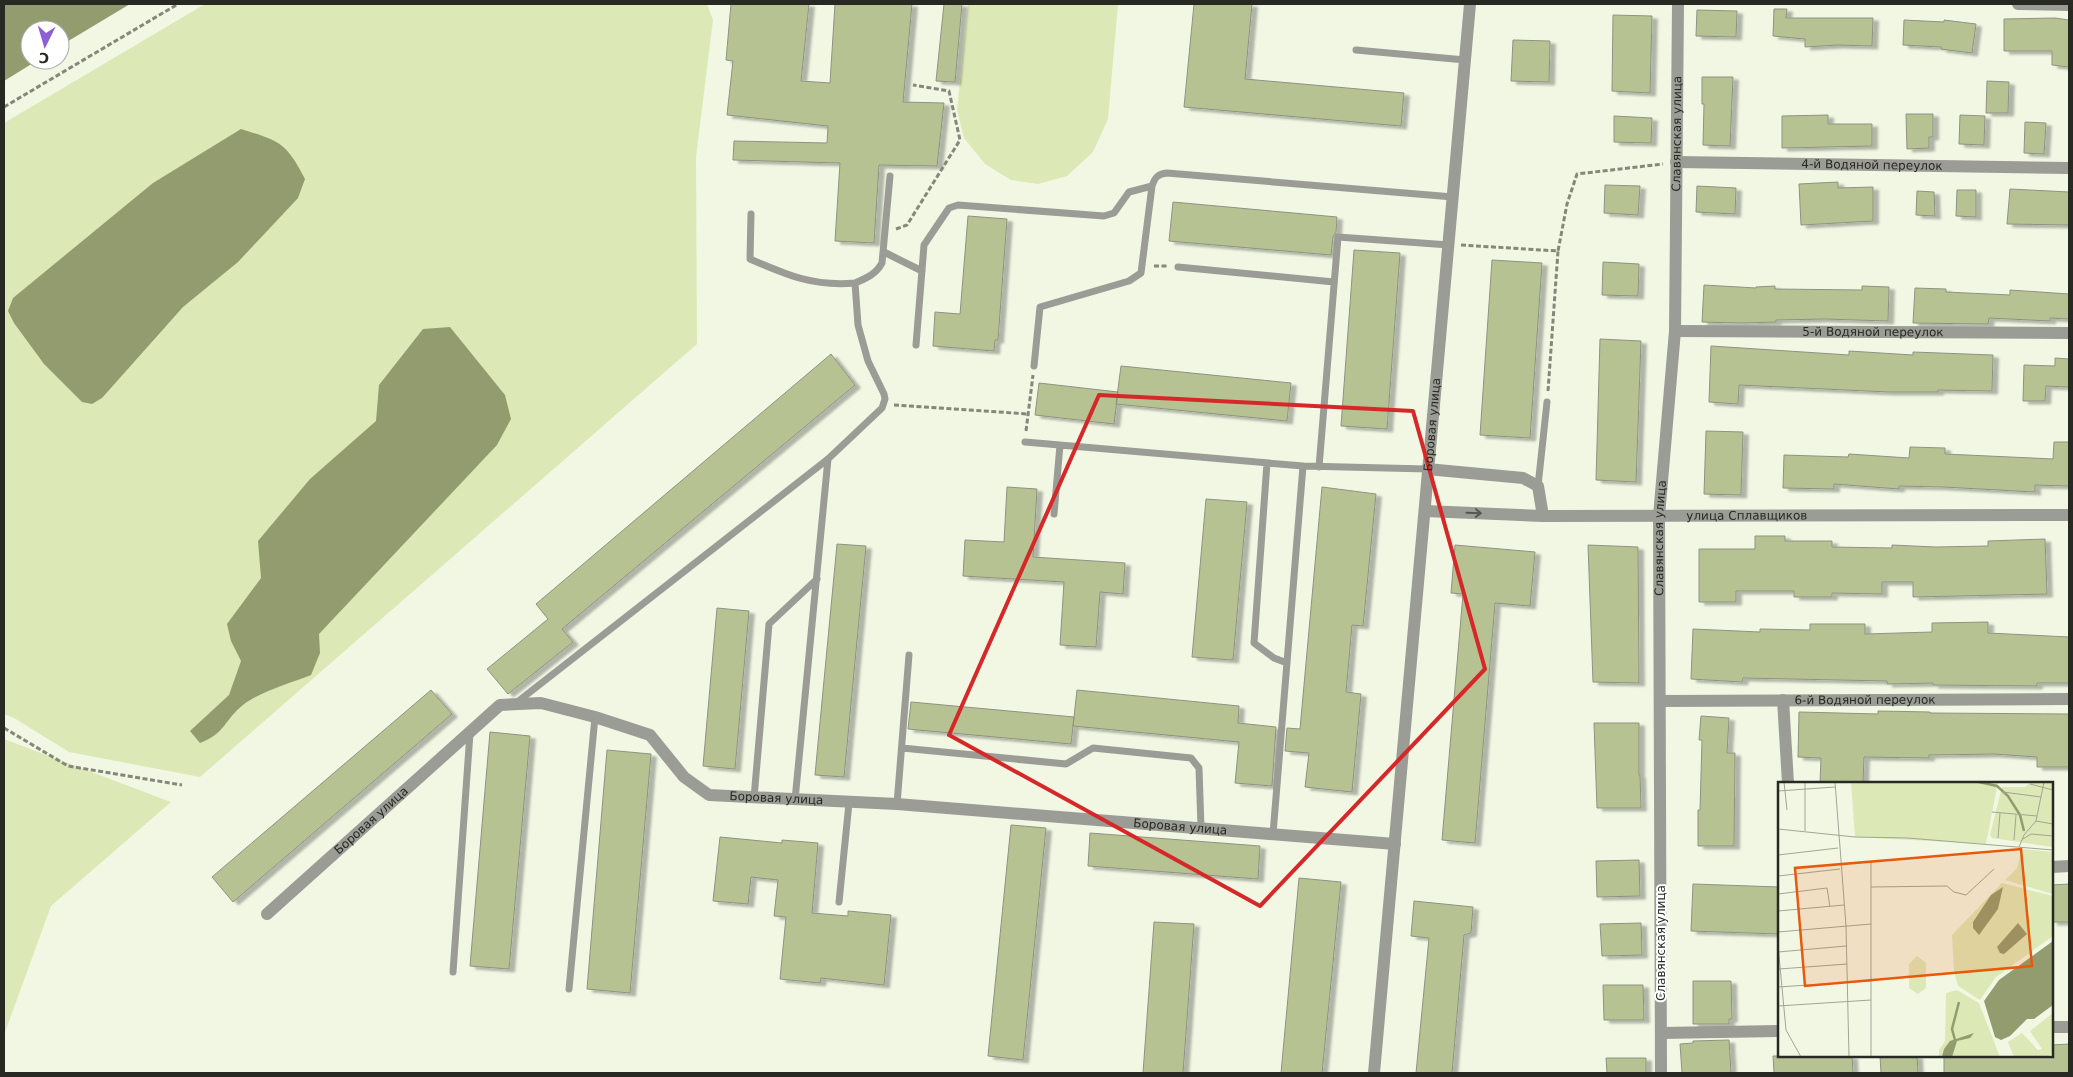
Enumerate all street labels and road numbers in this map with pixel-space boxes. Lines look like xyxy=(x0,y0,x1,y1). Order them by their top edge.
street label: Славянская улица xyxy=(1669,76,1684,192)
street label: 4-й Водяной переулок xyxy=(1801,157,1943,173)
street label: 5-й Водяной переулок xyxy=(1802,325,1944,339)
street label: Боровая улица xyxy=(1421,377,1443,472)
street label: Славянская улица xyxy=(1652,480,1669,596)
street label: улица Сплавщиков xyxy=(1686,508,1807,523)
street label: 6-й Водяной переулок xyxy=(1794,693,1936,707)
street label: Боровая улица xyxy=(331,784,411,857)
street label: Боровая улица xyxy=(729,789,824,807)
street label: Боровая улица xyxy=(1133,816,1228,838)
street label: Славянская улица xyxy=(1654,885,1668,1001)

